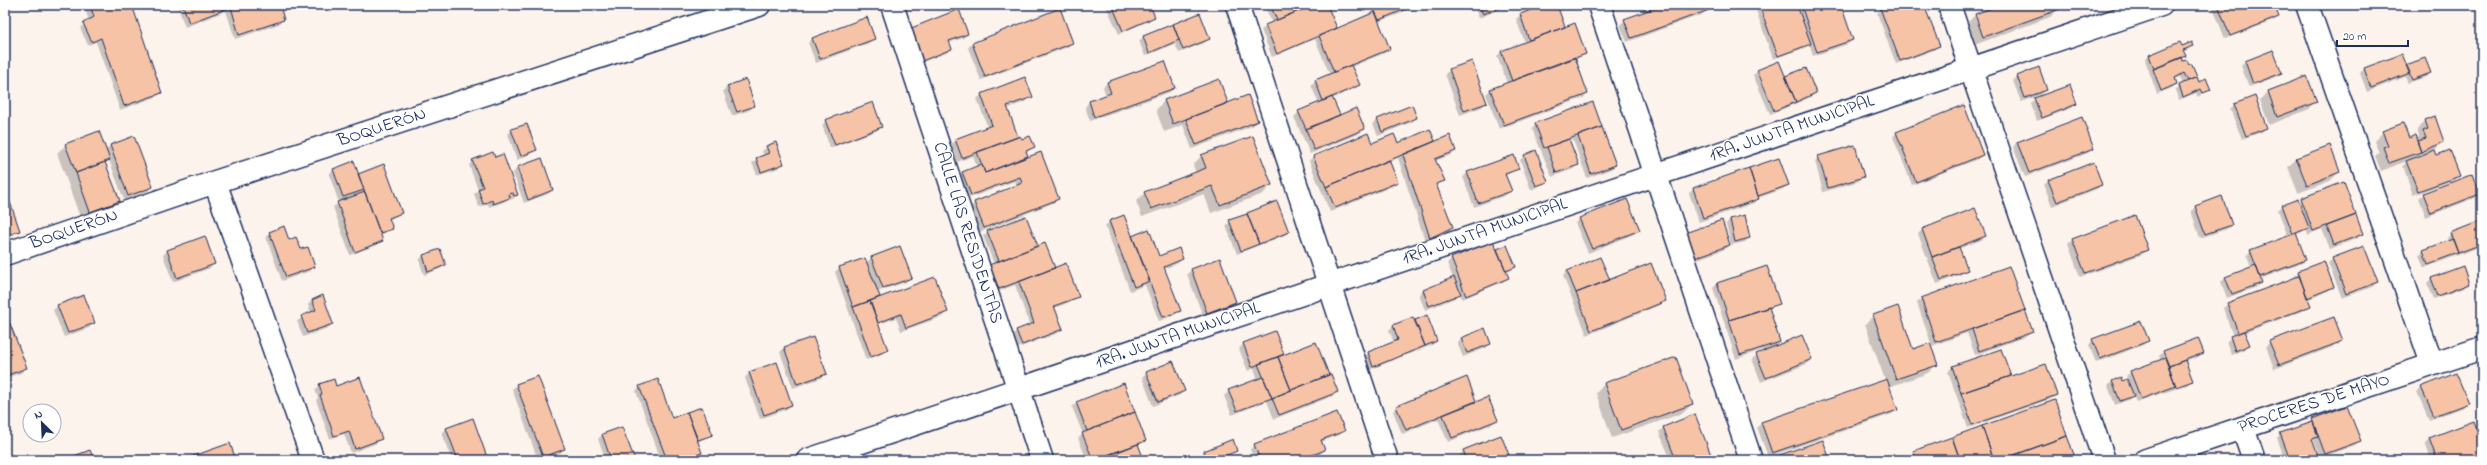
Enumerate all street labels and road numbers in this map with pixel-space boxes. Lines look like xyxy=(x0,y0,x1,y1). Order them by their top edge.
street label: 1RA. JUNTA MUNICIPAL xyxy=(1706,88,1878,169)
street label: BOQUERÓN xyxy=(333,101,430,155)
street label: CALLE LAS RESIDENTAS xyxy=(925,139,1009,327)
street label: 1RA. JUNTA MUNICIPAL xyxy=(1399,191,1571,272)
street label: BOQUERÓN xyxy=(25,203,122,258)
street label: 1RA. JUNTA MUNICIPAL xyxy=(1092,295,1264,376)
street label: PROCERES DE MAYO xyxy=(2235,367,2393,441)

